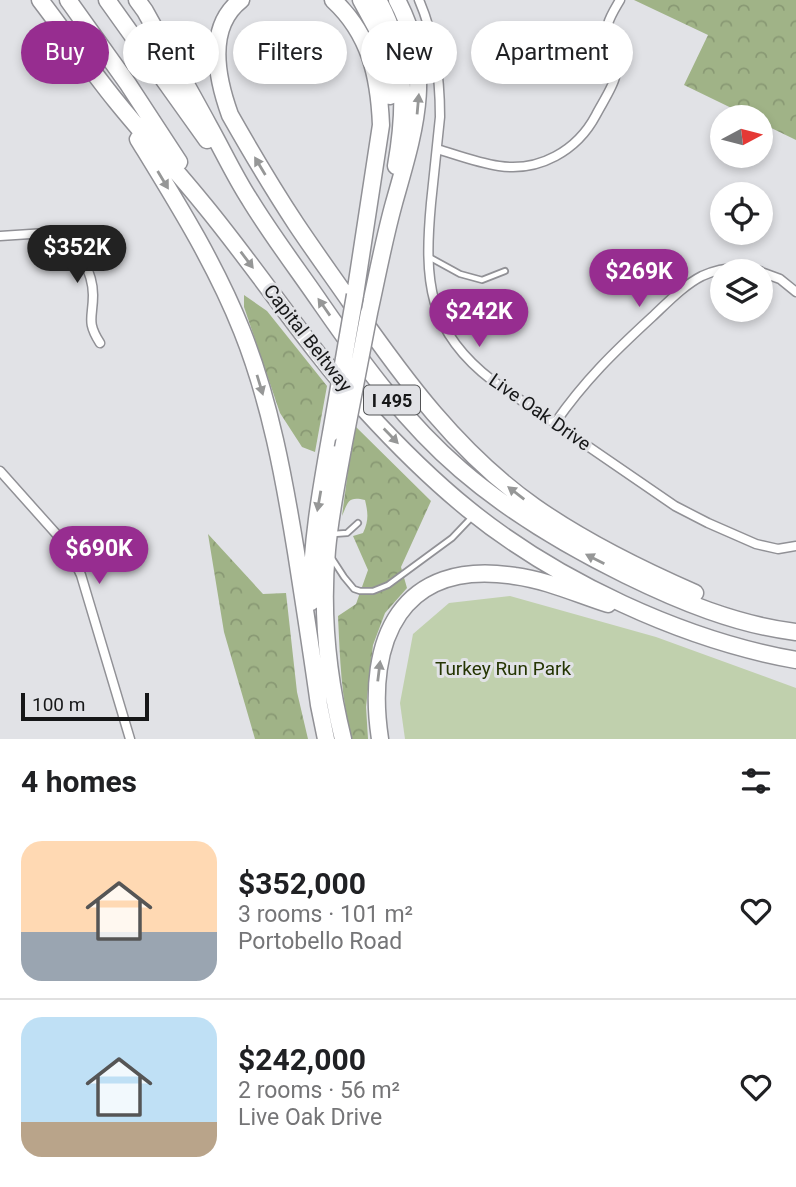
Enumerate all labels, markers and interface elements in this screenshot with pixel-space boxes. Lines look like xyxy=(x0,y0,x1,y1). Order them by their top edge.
chip: Buy xyxy=(21,21,109,84)
chip: Rent xyxy=(123,21,219,84)
chip: Filters xyxy=(233,21,347,84)
chip: New xyxy=(361,21,457,84)
chip: Apartment xyxy=(471,21,633,84)
one-way arrow xyxy=(413,93,424,115)
north arrow xyxy=(710,105,774,168)
map controls xyxy=(710,105,773,322)
one-way arrow xyxy=(254,156,266,175)
one-way arrow xyxy=(157,171,169,190)
button: locate xyxy=(710,182,773,245)
pin: $352K xyxy=(28,226,126,285)
text: $352K xyxy=(43,234,111,261)
pin: $269K xyxy=(590,250,688,309)
one-way arrow xyxy=(239,251,254,269)
text: $269K xyxy=(605,258,673,285)
button: layers xyxy=(710,259,773,322)
street label: Capital Beltway xyxy=(259,280,357,396)
pin: $242K xyxy=(430,290,528,349)
one-way arrow xyxy=(317,298,331,316)
text: $242K xyxy=(445,298,513,325)
street label: Live Oak Drive xyxy=(485,368,595,456)
one-way arrow xyxy=(255,375,265,396)
road number: I 495 xyxy=(364,386,420,414)
one-way arrow xyxy=(382,428,399,445)
one-way arrow xyxy=(508,485,526,500)
one-way arrow xyxy=(313,490,324,512)
pin: $690K xyxy=(50,526,148,586)
text: $690K xyxy=(65,535,133,562)
one-way arrow xyxy=(585,554,605,565)
park label: Turkey Run Park xyxy=(435,657,571,680)
one-way arrow xyxy=(374,660,385,682)
scale bar xyxy=(21,690,149,722)
text: 100 m xyxy=(32,693,85,716)
icon: filters xyxy=(737,762,775,800)
text: 4 homes xyxy=(21,764,137,799)
text: $352,000 xyxy=(238,866,366,901)
icon: home xyxy=(77,869,161,953)
icon: heart xyxy=(737,892,775,930)
text: 3 rooms · 101 m² xyxy=(238,901,413,928)
text: Portobello Road xyxy=(238,928,402,955)
text: $242,000 xyxy=(238,1042,366,1077)
icon: home xyxy=(77,1045,161,1129)
icon: heart xyxy=(737,1068,775,1106)
text: 2 rooms · 56 m² xyxy=(238,1077,400,1104)
text: Live Oak Drive xyxy=(238,1104,382,1131)

